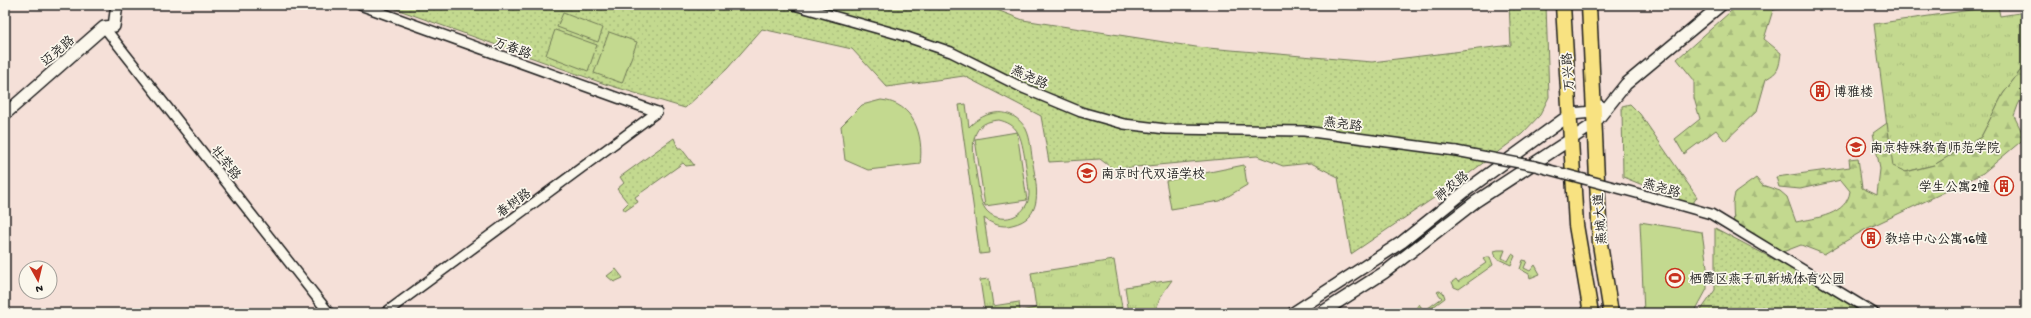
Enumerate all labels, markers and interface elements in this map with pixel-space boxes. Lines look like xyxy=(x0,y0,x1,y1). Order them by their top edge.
street label: 迈尧路 xyxy=(38,33,78,70)
street label: 万春路 xyxy=(491,35,533,63)
street label: 万兴路 xyxy=(1560,52,1578,92)
street label: 燕尧路 xyxy=(1008,62,1050,93)
building icon: 博雅楼 xyxy=(1809,80,1831,102)
place label: 博雅楼 xyxy=(1834,84,1873,101)
street label: 燕尧路 xyxy=(1322,114,1363,136)
school or university icon: 南京特殊教育师范学院 xyxy=(1845,136,1867,158)
place label: 南京特殊教育师范学院 xyxy=(1870,140,2000,157)
street label: 壮举路 xyxy=(207,143,244,184)
school or university icon: 南京时代双语学校 xyxy=(1076,162,1098,184)
place label: 南京时代双语学校 xyxy=(1101,166,1205,183)
street label: 神农路 xyxy=(1432,168,1473,205)
building icon: 学生公寓2幢 xyxy=(1993,175,2015,197)
street label: 燕尧路 xyxy=(1640,176,1682,202)
place label: 学生公寓2幢 xyxy=(1919,179,1990,196)
street label: 春树路 xyxy=(494,186,535,222)
street label: 燕城大道 xyxy=(1591,192,1611,245)
building icon: 教培中心公寓16幢 xyxy=(1860,227,1882,249)
place label: 教培中心公寓16幢 xyxy=(1885,232,1988,248)
north arrow xyxy=(18,260,58,300)
sports icon: 栖霞区燕子矶新城体育公园 xyxy=(1664,267,1686,289)
place label: 栖霞区燕子矶新城体育公园 xyxy=(1689,271,1845,288)
text: N xyxy=(35,281,44,294)

